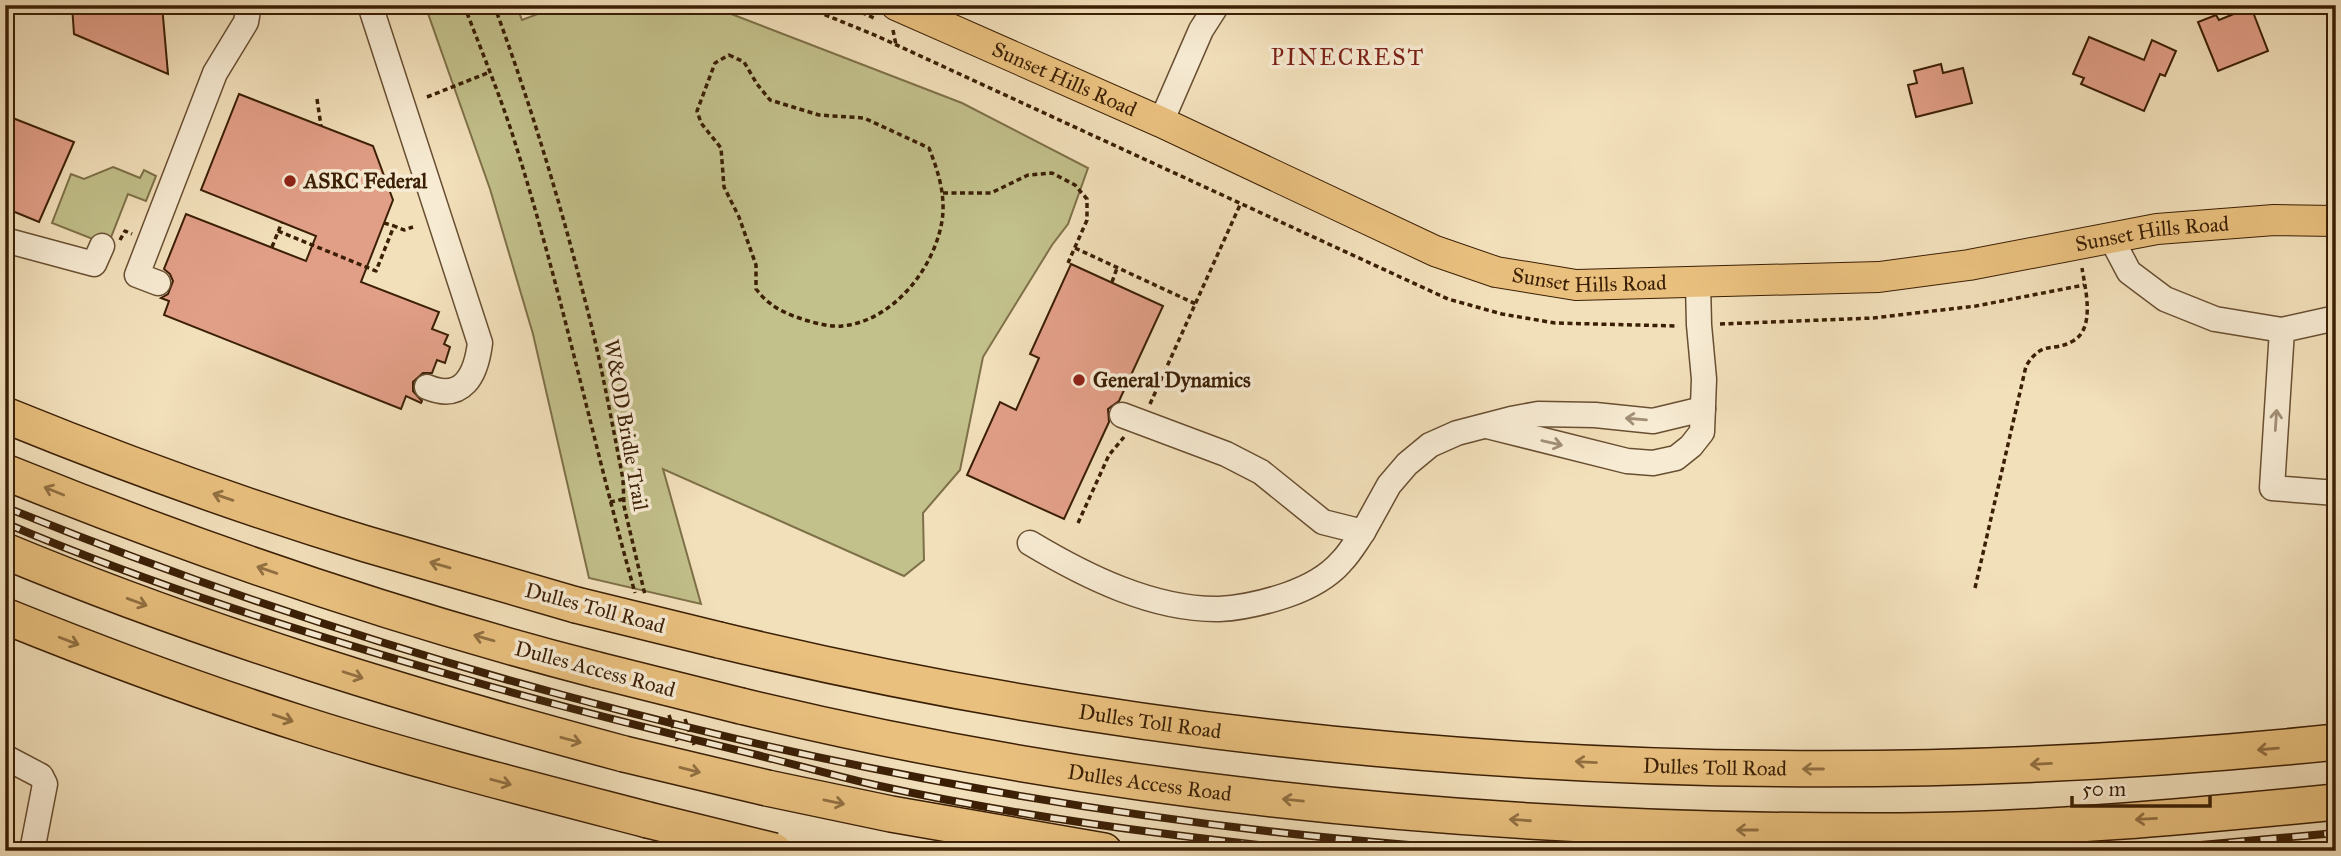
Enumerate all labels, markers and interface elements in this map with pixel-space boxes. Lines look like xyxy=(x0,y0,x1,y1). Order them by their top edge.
street label: Sunset Hills Road xyxy=(988,36,1141,123)
district label: PINECREST xyxy=(1271,43,1425,71)
place label: ASRC Federal xyxy=(302,168,428,194)
marker: ASRC Federal xyxy=(282,173,298,189)
street label: Sunset Hills Road xyxy=(2073,210,2230,257)
street label: Sunset Hills Road xyxy=(1510,262,1667,298)
street label: W&OD Bridle Trail xyxy=(598,337,654,513)
place label: General Dynamics xyxy=(1093,367,1251,393)
marker: General Dynamics xyxy=(1071,372,1087,388)
one-way arrow xyxy=(2270,409,2283,432)
one-way arrow xyxy=(1625,412,1648,425)
one-way arrow xyxy=(1541,437,1563,450)
one-way arrow xyxy=(44,484,65,497)
one-way arrow xyxy=(212,490,234,502)
one-way arrow xyxy=(429,558,451,571)
one-way arrow xyxy=(257,563,279,575)
street label: Dulles Toll Road xyxy=(522,577,668,639)
one-way arrow xyxy=(126,597,148,609)
one-way arrow xyxy=(474,631,496,644)
street label: Dulles Access Road xyxy=(512,635,679,703)
one-way arrow xyxy=(57,636,79,648)
one-way arrow xyxy=(341,670,363,682)
street label: Dulles Toll Road xyxy=(1077,699,1224,745)
one-way arrow xyxy=(272,712,294,725)
one-way arrow xyxy=(559,734,582,747)
one-way arrow xyxy=(2257,743,2280,756)
street label: Dulles Toll Road xyxy=(1643,753,1788,782)
one-way arrow xyxy=(1575,755,1598,768)
one-way arrow xyxy=(2030,757,2053,770)
street label: Dulles Access Road xyxy=(1066,758,1233,807)
one-way arrow xyxy=(1802,762,1825,776)
one-way arrow xyxy=(678,764,701,778)
scale bar xyxy=(2072,765,2210,809)
one-way arrow xyxy=(489,776,512,789)
text: 50 m xyxy=(2082,776,2127,802)
one-way arrow xyxy=(1282,794,1305,807)
one-way arrow xyxy=(822,795,845,809)
one-way arrow xyxy=(1509,813,1532,826)
one-way arrow xyxy=(2135,813,2158,826)
one-way arrow xyxy=(1736,823,1759,837)

